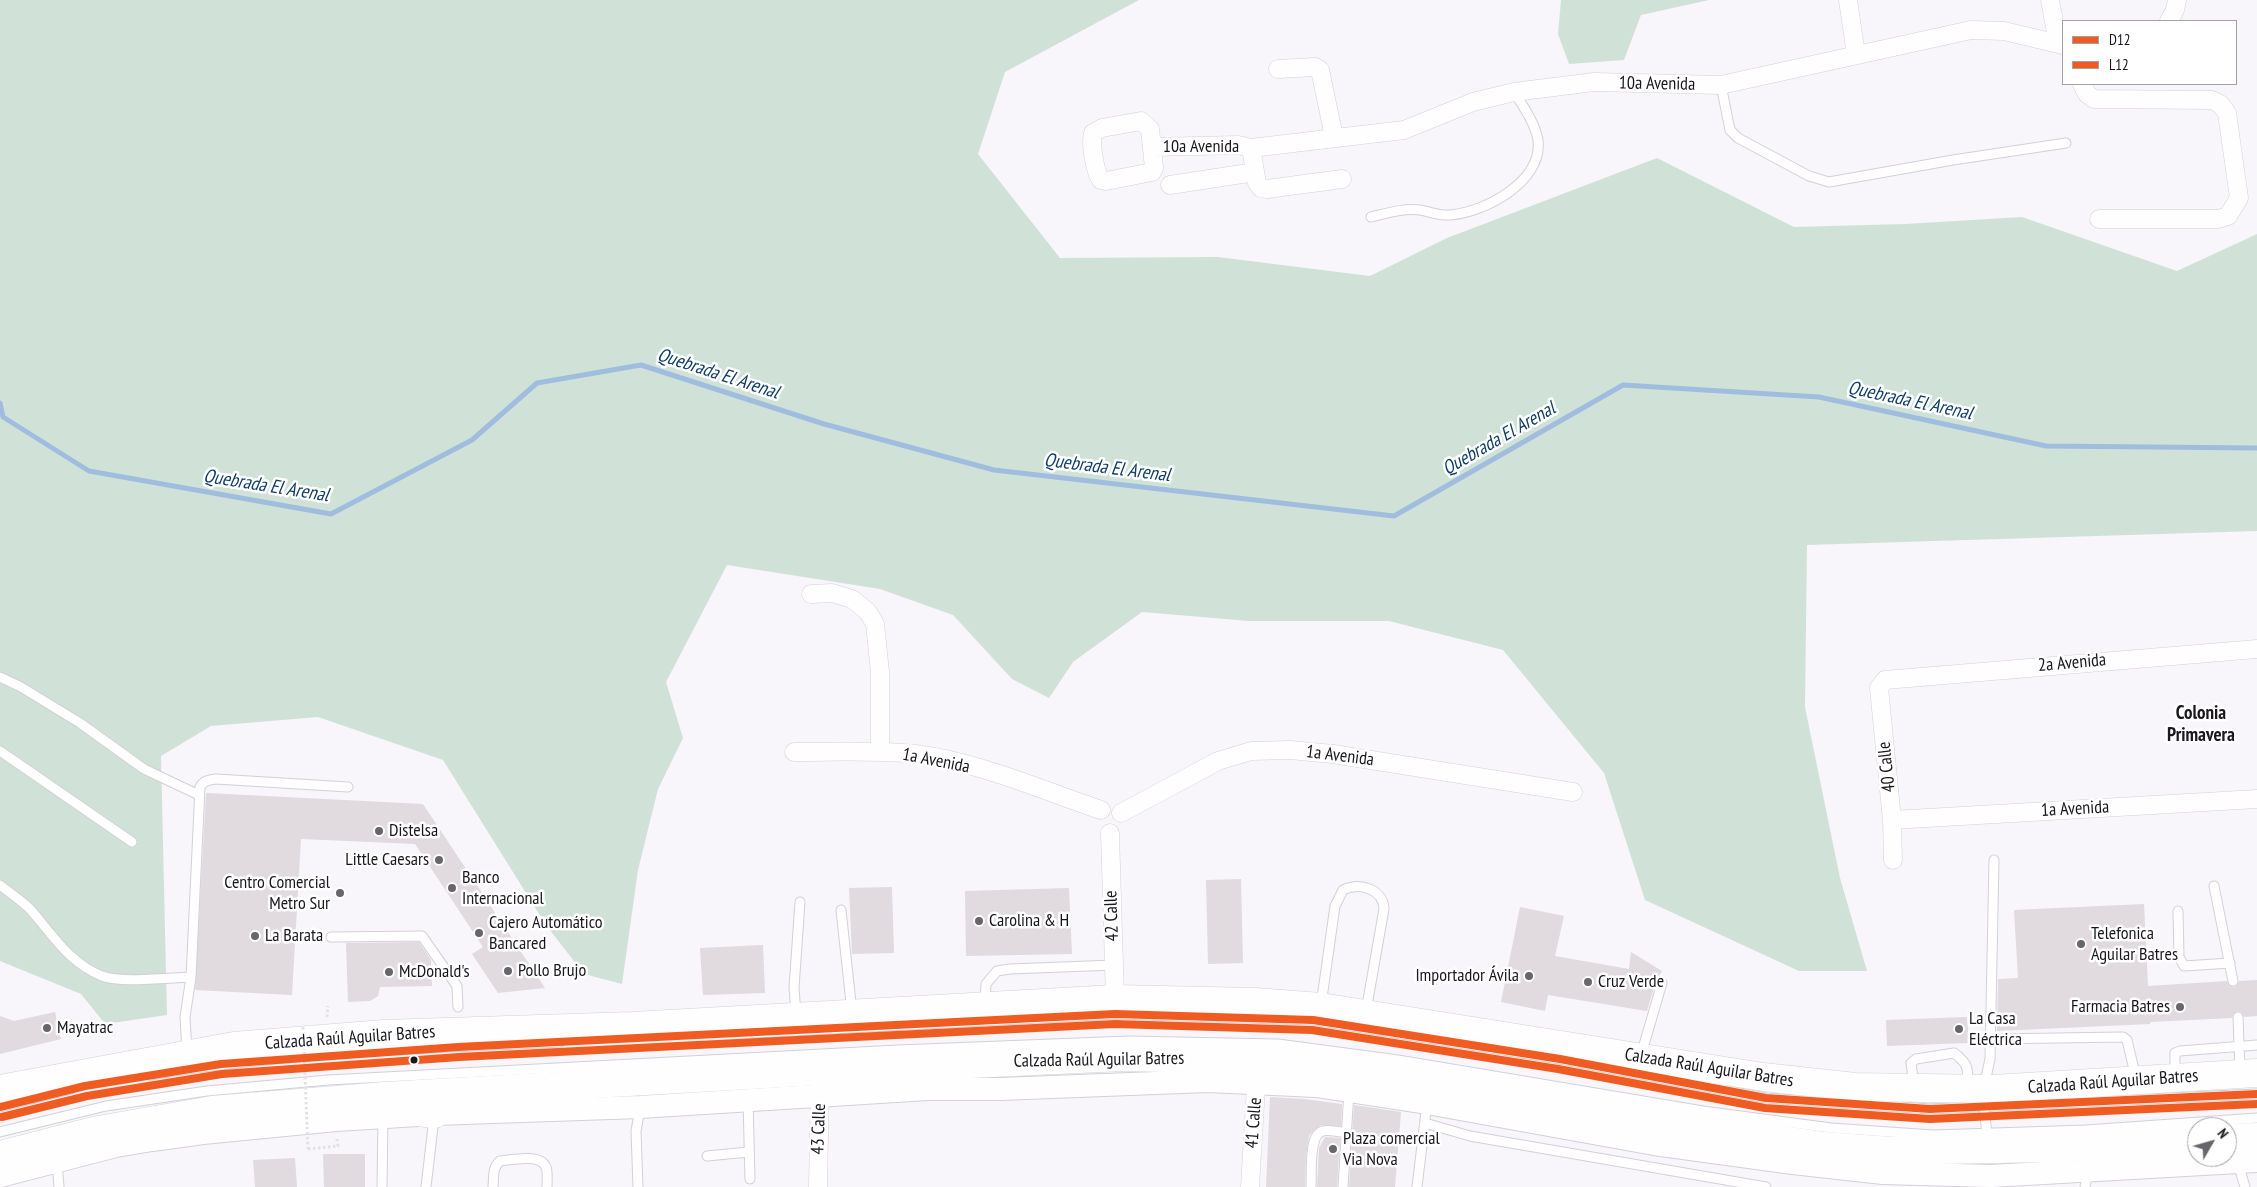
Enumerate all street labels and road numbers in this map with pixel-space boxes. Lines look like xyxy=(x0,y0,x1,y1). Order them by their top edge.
street label: 10a Avenida xyxy=(1619,73,1695,95)
street label: 10a Avenida xyxy=(1163,136,1239,158)
street label: 2a Avenida xyxy=(2037,649,2107,677)
street label: 40 Calle xyxy=(1874,740,1900,794)
street label: 1a Avenida xyxy=(1305,741,1375,771)
street label: 1a Avenida xyxy=(900,744,972,778)
street label: 1a Avenida xyxy=(2040,796,2110,822)
street label: 42 Calle xyxy=(1100,890,1124,942)
street label: Calzada Raúl Aguilar Batres xyxy=(264,1021,436,1055)
street label: Calzada Raúl Aguilar Batres xyxy=(1623,1044,1795,1092)
street label: Calzada Raúl Aguilar Batres xyxy=(1014,1048,1184,1072)
street label: Calzada Raúl Aguilar Batres xyxy=(2027,1065,2199,1099)
street label: 41 Calle xyxy=(1241,1097,1267,1149)
street label: 43 Calle xyxy=(807,1103,831,1155)

